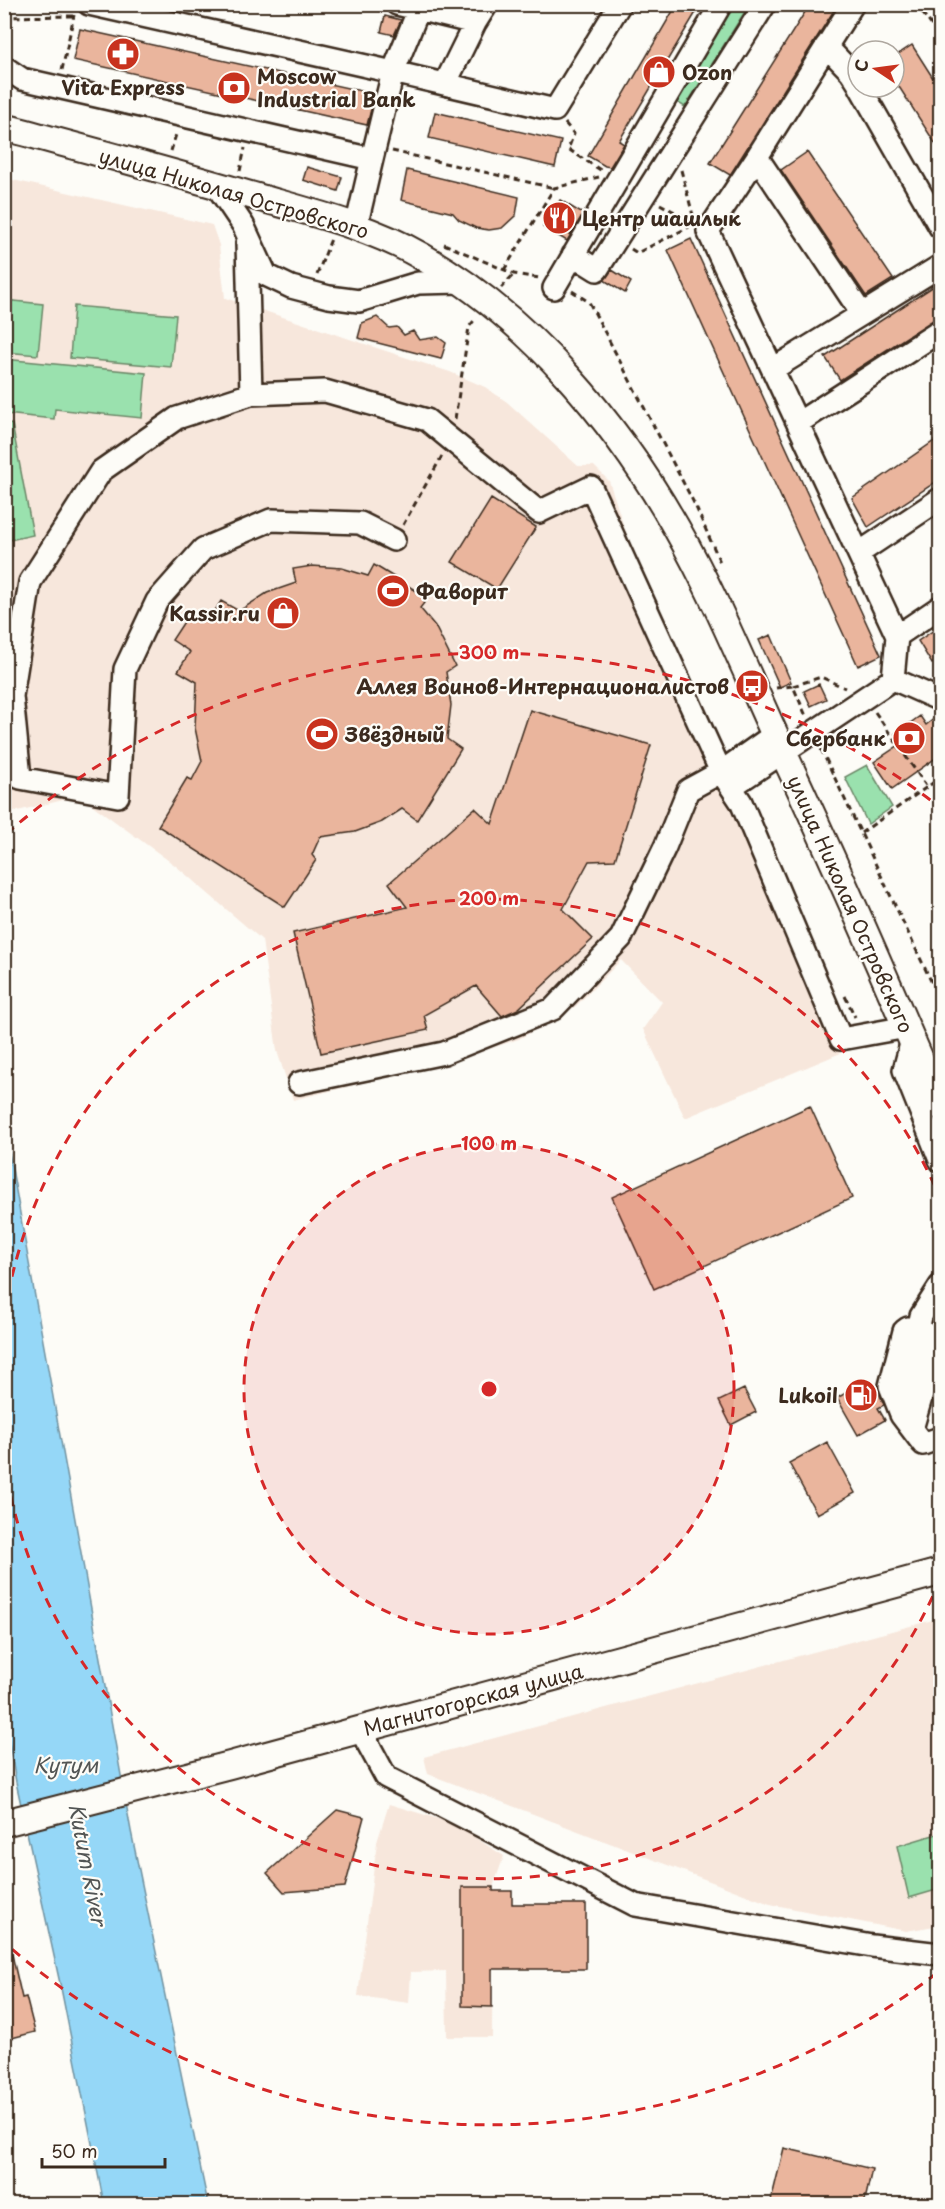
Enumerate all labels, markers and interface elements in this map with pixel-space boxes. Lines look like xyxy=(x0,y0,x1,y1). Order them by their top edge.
pharmacy icon: Vita Express xyxy=(105,36,141,72)
north arrow xyxy=(846,39,906,99)
shop icon: Ozon xyxy=(641,54,677,90)
place label: Ozon xyxy=(682,57,732,87)
text: С xyxy=(847,57,873,74)
place label: Moscow Industrial Bank xyxy=(257,61,416,114)
bank icon: Moscow Industrial Bank xyxy=(216,70,252,106)
place label: Vita Express xyxy=(61,72,185,102)
street label: улица Николая Островского xyxy=(96,140,372,246)
restaurant icon: Центр шашлык xyxy=(541,200,577,236)
place label: Центр шашлык xyxy=(582,203,741,233)
sports icon: Фаворит xyxy=(375,573,411,609)
place label: Фаворит xyxy=(416,576,508,606)
shop icon: Kassir.ru xyxy=(265,595,301,631)
place label: Kassir.ru xyxy=(169,598,260,628)
text: 300 m xyxy=(459,638,519,665)
bus stop icon: Аллея Воинов-Интернационалистов xyxy=(734,668,770,704)
place label: Аллея Воинов-Интернационалистов xyxy=(357,671,729,701)
sports icon: Звёздный xyxy=(304,716,340,752)
place label: Звёздный xyxy=(344,719,445,749)
bank icon: Сбербанк xyxy=(891,720,927,756)
place label: Сбербанк xyxy=(786,723,886,753)
street label: улица Николая Островского xyxy=(780,770,922,1038)
text: 200 m xyxy=(459,884,519,911)
text: 100 m xyxy=(461,1129,517,1156)
fuel station icon: Lukoil xyxy=(843,1377,879,1413)
centre of rings xyxy=(479,1379,499,1399)
place label: Lukoil xyxy=(778,1380,838,1410)
street label: Магнитогорская улица xyxy=(360,1655,587,1743)
water label: Кутум xyxy=(34,1748,99,1780)
water label: Kutum River xyxy=(61,1800,117,1930)
scale bar xyxy=(42,2131,165,2169)
text: 50 m xyxy=(51,2137,98,2164)

